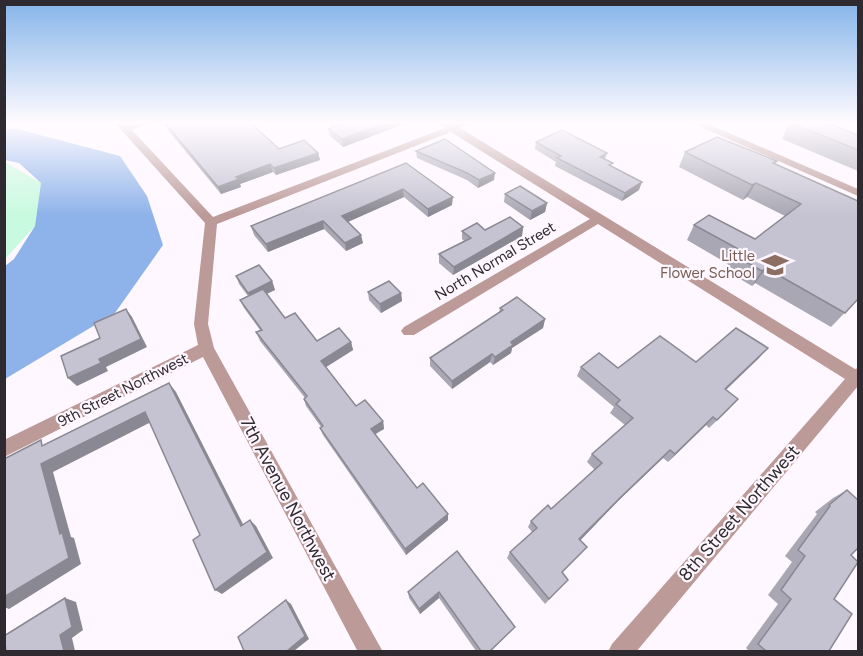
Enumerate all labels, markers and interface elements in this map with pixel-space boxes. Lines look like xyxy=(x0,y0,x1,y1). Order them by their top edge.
street label: North Normal Street xyxy=(431,218,559,304)
place label: Little Flower School xyxy=(660,247,755,282)
school or university icon: Little Flower School xyxy=(760,250,790,280)
street label: 9th Street Northwest xyxy=(55,349,191,431)
street label: 7th Avenue Northwest xyxy=(235,413,341,585)
street label: 8th Street Northwest xyxy=(674,440,804,586)

